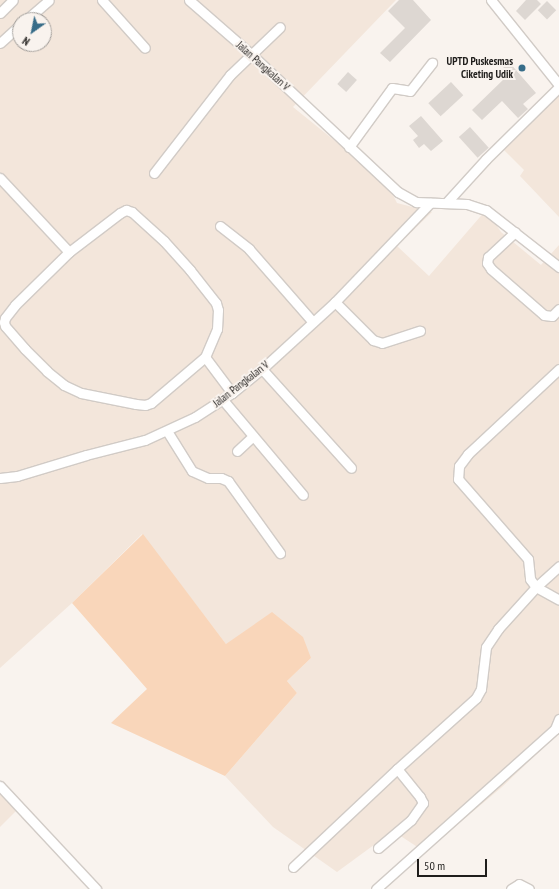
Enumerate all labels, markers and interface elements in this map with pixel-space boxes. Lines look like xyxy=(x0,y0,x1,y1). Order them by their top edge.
north arrow xyxy=(12,12,52,52)
text: N xyxy=(20,34,32,49)
street label: Jalan Pangkalan V xyxy=(233,38,293,94)
place label: UPTD Puskesmas Ciketing Udik xyxy=(446,55,513,81)
marker: UPTD Puskesmas Ciketing Udik xyxy=(516,62,528,74)
street label: Jalan Pangkalan V xyxy=(210,358,272,410)
scale bar xyxy=(419,851,489,877)
text: 50 m xyxy=(424,858,445,873)

